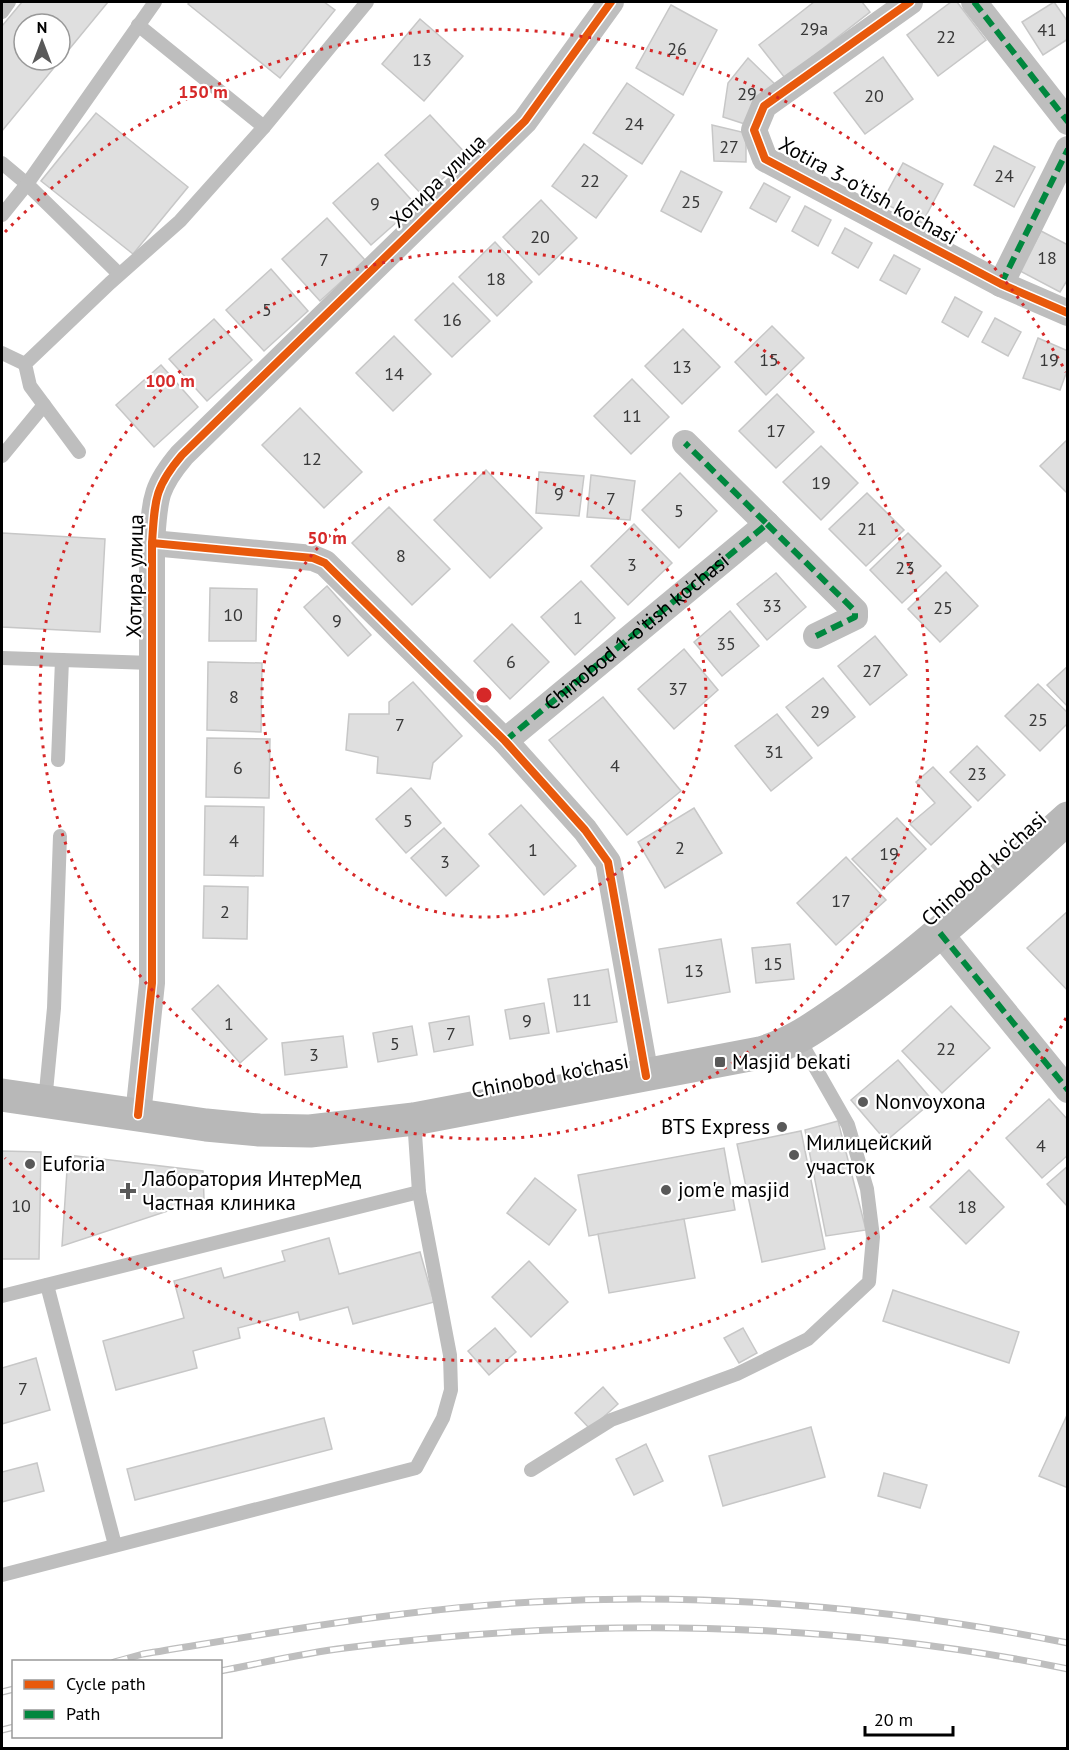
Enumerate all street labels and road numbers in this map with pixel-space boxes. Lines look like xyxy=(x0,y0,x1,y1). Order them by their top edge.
street label: Хотира улица xyxy=(384,128,492,233)
street label: Xotira 3-o'tish ko'chasi xyxy=(774,130,962,251)
street label: Хотира улица xyxy=(120,514,149,638)
street label: Chinobod 1-o'tish ko'chasi xyxy=(538,547,734,716)
street label: Chinobod ko'chasi xyxy=(915,805,1052,932)
street label: Chinobod ko'chasi xyxy=(469,1047,631,1104)

